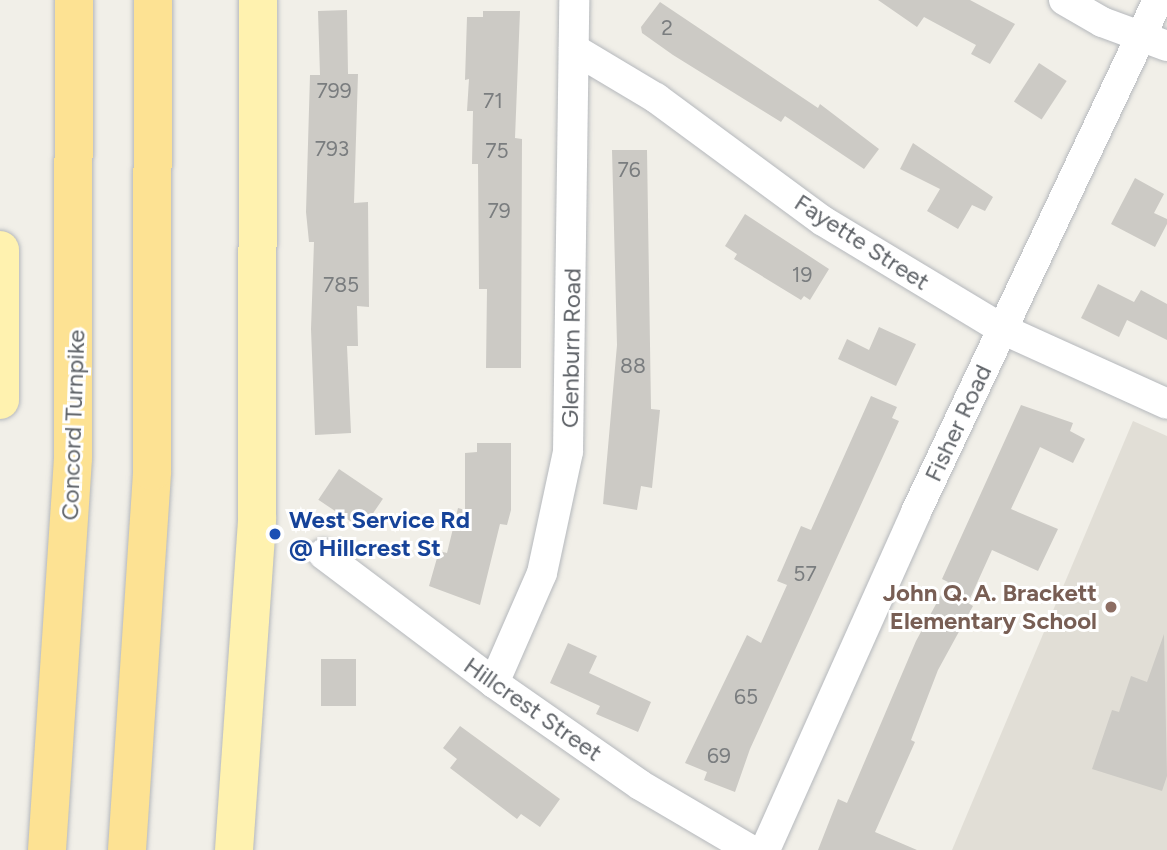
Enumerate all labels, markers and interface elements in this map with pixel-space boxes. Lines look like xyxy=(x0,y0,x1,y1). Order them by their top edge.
house number: 2 xyxy=(661,15,673,41)
house number: 799 xyxy=(316,78,352,104)
house number: 71 xyxy=(483,88,503,114)
house number: 793 xyxy=(315,136,349,162)
house number: 75 xyxy=(485,138,509,164)
house number: 76 xyxy=(617,157,641,183)
street label: Fayette Street xyxy=(789,188,935,296)
house number: 79 xyxy=(487,198,511,224)
house number: 19 xyxy=(792,262,812,288)
street label: Glenburn Road xyxy=(555,268,587,428)
house number: 785 xyxy=(323,272,359,298)
street label: Concord Turnpike xyxy=(55,329,91,521)
house number: 88 xyxy=(620,353,646,379)
street label: Fisher Road xyxy=(918,360,998,486)
place label: West Service Rd @ Hillcrest St xyxy=(289,506,470,562)
marker: West Service Rd @ Hillcrest St xyxy=(267,526,283,542)
house number: 57 xyxy=(793,561,817,587)
place label: John Q. A. Brackett Elementary School xyxy=(883,579,1097,635)
marker: John Q. A. Brackett Elementary School xyxy=(1103,599,1119,615)
street label: Hillcrest Street xyxy=(458,651,608,767)
house number: 65 xyxy=(734,684,758,710)
house number: 69 xyxy=(707,743,731,769)

